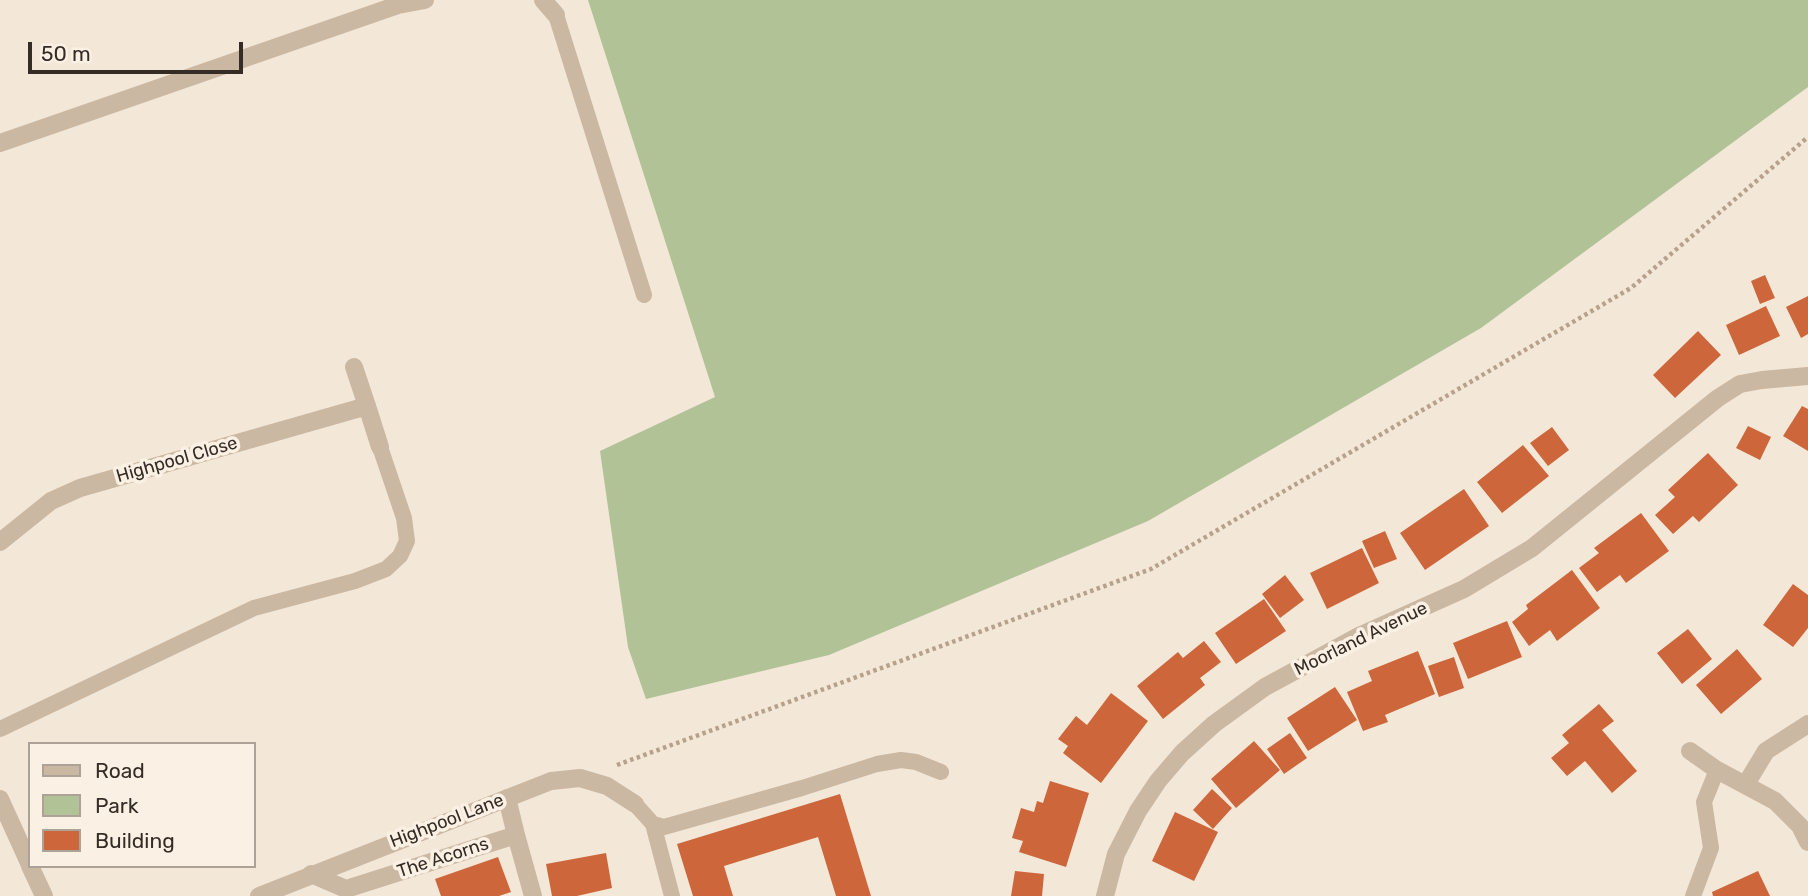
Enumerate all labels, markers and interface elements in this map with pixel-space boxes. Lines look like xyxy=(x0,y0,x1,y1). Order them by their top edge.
scale bar xyxy=(32,28,247,72)
text: 50 m xyxy=(41,41,91,66)
street label: Highpool Close xyxy=(114,432,240,488)
street label: Moorland Avenue xyxy=(1291,597,1431,681)
legend xyxy=(28,742,256,868)
text: Road xyxy=(95,758,145,783)
street label: Highpool Lane xyxy=(387,789,507,853)
text: Park xyxy=(95,793,139,818)
text: Building xyxy=(95,828,175,853)
street label: The Acorns xyxy=(395,833,491,883)

